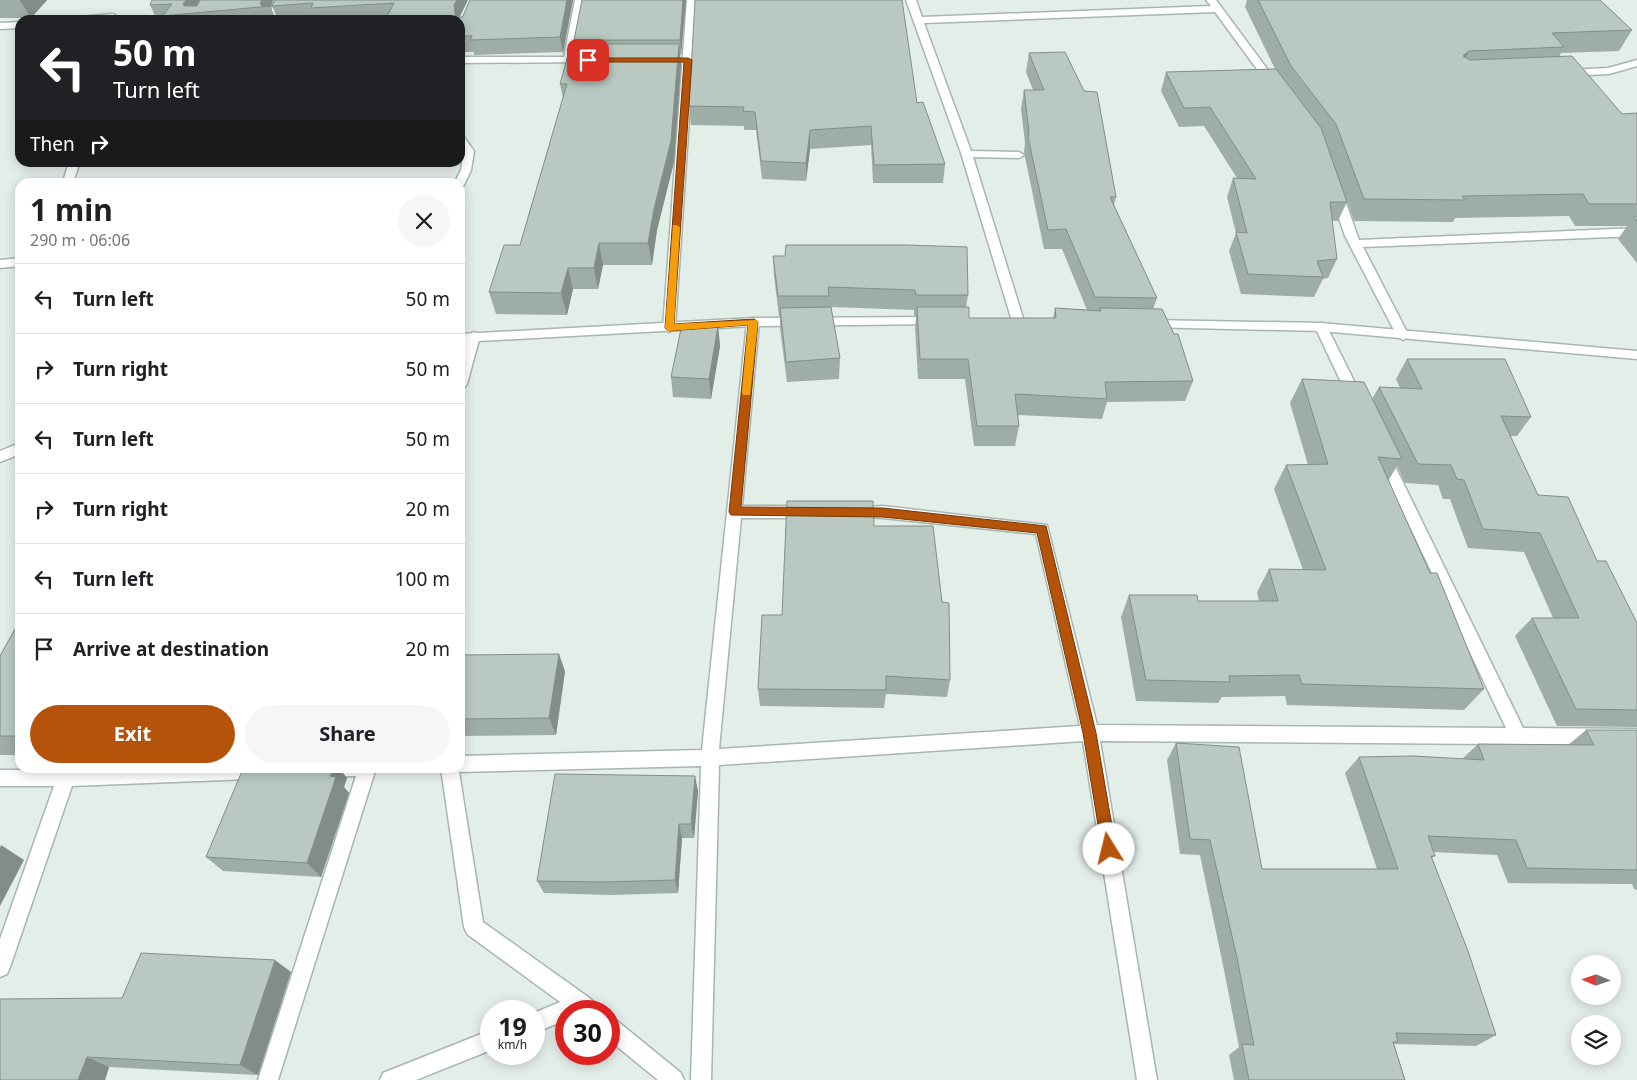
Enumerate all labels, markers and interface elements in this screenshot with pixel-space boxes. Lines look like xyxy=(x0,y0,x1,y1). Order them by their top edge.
text: 50 m xyxy=(113,29,196,76)
icon: left xyxy=(30,35,95,100)
pin xyxy=(567,39,609,81)
icon: arrive xyxy=(574,46,602,74)
text: Turn left xyxy=(113,74,200,104)
icon: right xyxy=(85,130,113,158)
text: Then xyxy=(30,131,75,157)
text: 1 min xyxy=(30,189,113,230)
button: close xyxy=(398,195,450,247)
text: 290 m · 06:06 xyxy=(30,229,130,251)
icon: left xyxy=(30,285,58,313)
text: Turn left xyxy=(73,286,154,312)
text: 50 m xyxy=(406,286,450,312)
icon: right xyxy=(30,355,58,383)
text: Turn right xyxy=(73,356,168,382)
text: 50 m xyxy=(406,356,450,382)
icon: left xyxy=(30,425,58,453)
text: Turn left xyxy=(73,426,154,452)
text: 50 m xyxy=(406,426,450,452)
icon: right xyxy=(30,495,58,523)
text: Turn right xyxy=(73,496,168,522)
text: 20 m xyxy=(406,496,450,522)
icon: left xyxy=(30,565,58,593)
text: Turn left xyxy=(73,566,154,592)
text: 100 m xyxy=(395,566,450,592)
icon: arrive xyxy=(30,635,58,663)
text: Arrive at destination xyxy=(73,636,269,662)
text: 20 m xyxy=(406,636,450,662)
button: Exit xyxy=(30,705,235,763)
button: Share xyxy=(245,705,450,763)
position arrow xyxy=(1082,822,1134,874)
north arrow xyxy=(1571,955,1621,1005)
map controls xyxy=(1571,955,1621,1065)
speed limit sign: 30 xyxy=(555,1000,620,1065)
text: 19 xyxy=(498,1009,527,1043)
button: layers xyxy=(1571,1015,1621,1065)
text: km/h xyxy=(498,1036,527,1053)

